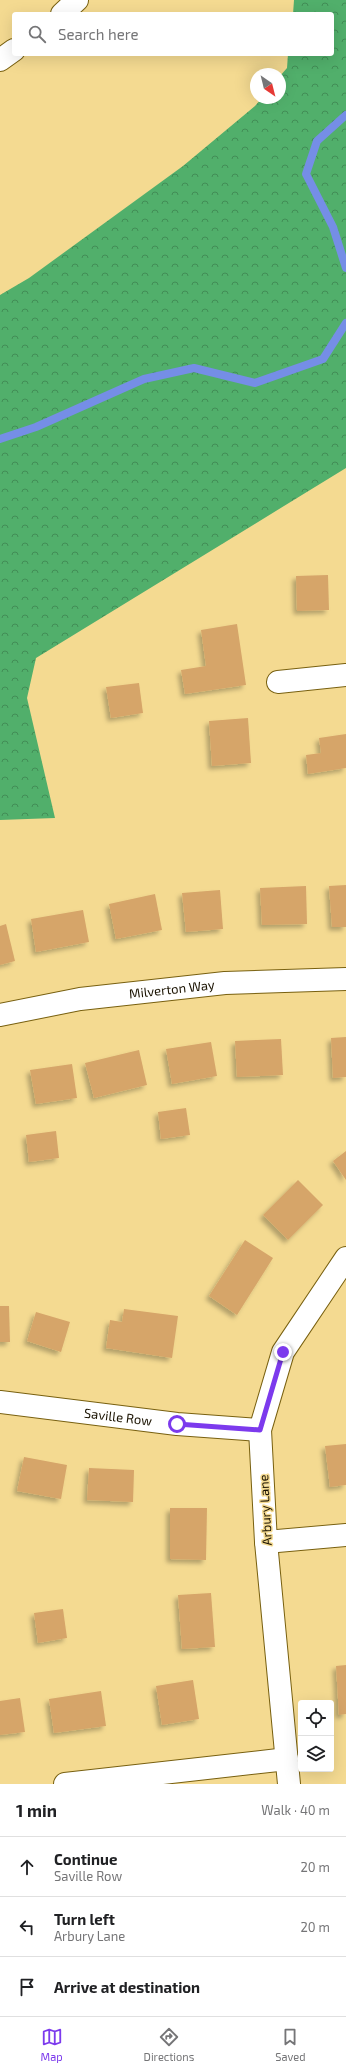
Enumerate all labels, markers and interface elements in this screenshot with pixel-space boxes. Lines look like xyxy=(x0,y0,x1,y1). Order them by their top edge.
search box xyxy=(12,12,334,56)
icon: search xyxy=(26,23,48,45)
text: Search here xyxy=(58,25,139,43)
north arrow xyxy=(250,68,286,104)
street label: Milverton Way xyxy=(128,976,216,1002)
route end xyxy=(274,1343,292,1361)
street label: Saville Row xyxy=(83,1405,153,1429)
route start xyxy=(168,1415,186,1433)
street label: Arbury Lane xyxy=(255,1474,275,1546)
map controls xyxy=(298,1700,334,1772)
button: locate xyxy=(298,1700,334,1736)
button: layers xyxy=(298,1736,334,1772)
text: 1 min xyxy=(16,1800,57,1820)
text: Walk · 40 m xyxy=(261,1802,330,1818)
text: Continue xyxy=(54,1850,117,1868)
icon: ahead xyxy=(16,1856,38,1878)
text: 20 m xyxy=(301,1859,330,1875)
text: Saville Row xyxy=(54,1868,122,1884)
text: Turn left xyxy=(54,1910,115,1928)
icon: left xyxy=(16,1916,38,1938)
text: 20 m xyxy=(301,1919,330,1935)
text: Arbury Lane xyxy=(54,1928,125,1944)
icon: arrive xyxy=(16,1976,38,1998)
text: Arrive at destination xyxy=(54,1978,200,1996)
tab: Map xyxy=(41,2026,63,2063)
tab: Directions xyxy=(144,2026,194,2063)
tab: Saved xyxy=(275,2026,306,2063)

